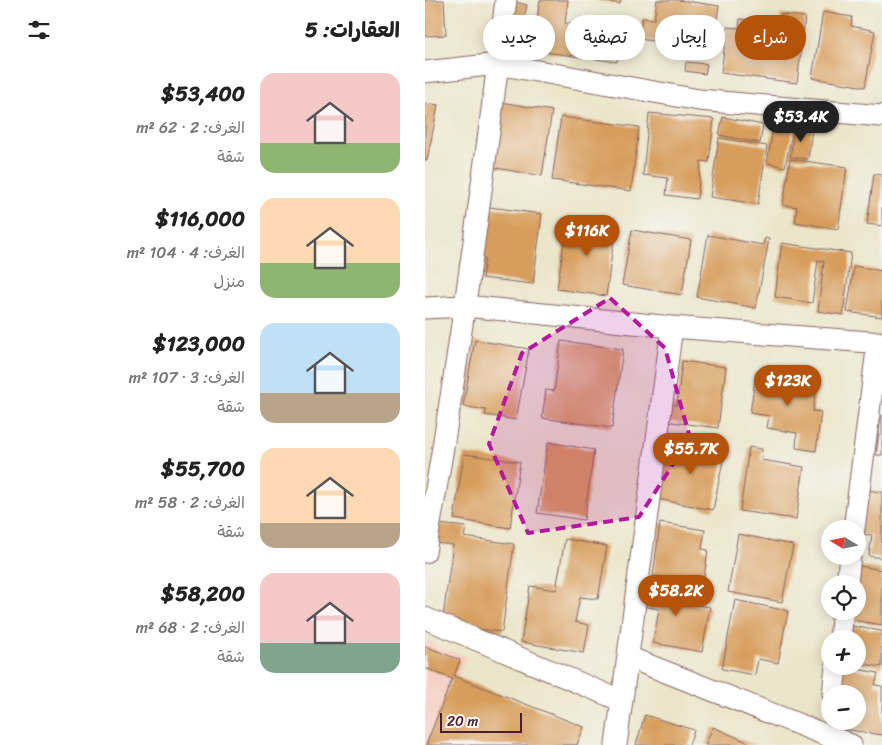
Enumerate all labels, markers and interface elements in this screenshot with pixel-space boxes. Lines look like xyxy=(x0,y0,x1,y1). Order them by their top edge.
text: العقارات: 5 xyxy=(305,11,400,49)
chip: جديد xyxy=(483,15,555,60)
chip: تصفية xyxy=(565,15,645,60)
chip: إيجار xyxy=(655,15,725,60)
chip: شراء xyxy=(735,15,806,60)
icon: filters xyxy=(25,16,53,44)
text: $53,400 xyxy=(161,75,245,113)
icon: home xyxy=(300,93,360,153)
pin: $53.4K xyxy=(760,100,842,143)
text: $53.4K xyxy=(774,102,828,131)
text: الغرف: 2 · 62 m² xyxy=(136,113,245,142)
text: شقة xyxy=(217,142,245,171)
text: $116,000 xyxy=(155,200,245,238)
pin: $116K xyxy=(552,214,622,257)
text: $116K xyxy=(565,216,609,245)
icon: home xyxy=(300,218,360,278)
text: الغرف: 4 · 104 m² xyxy=(127,238,245,267)
text: منزل xyxy=(213,267,245,296)
text: $123,000 xyxy=(153,325,245,363)
icon: home xyxy=(300,343,360,403)
text: الغرف: 3 · 107 m² xyxy=(129,363,245,392)
pin: $123K xyxy=(753,364,823,407)
text: $123K xyxy=(765,366,811,395)
text: شقة xyxy=(217,392,245,421)
pin: $55.7K xyxy=(650,432,732,475)
text: $55.7K xyxy=(664,434,718,463)
text: $55,700 xyxy=(161,450,245,488)
icon: home xyxy=(300,468,360,528)
text: الغرف: 2 · 58 m² xyxy=(135,488,245,517)
text: شقة xyxy=(217,517,245,546)
north arrow xyxy=(821,520,866,565)
map controls xyxy=(821,520,866,730)
pin: $58.2K xyxy=(635,574,717,617)
text: $58,200 xyxy=(161,575,245,613)
button: locate xyxy=(821,575,866,620)
text: $58.2K xyxy=(649,576,703,605)
icon: home xyxy=(300,593,360,653)
text: الغرف: 2 · 68 m² xyxy=(136,613,245,642)
button: + xyxy=(821,630,866,675)
text: شقة xyxy=(217,642,245,671)
button: − xyxy=(821,685,866,730)
text: 20 m xyxy=(447,709,478,734)
scale bar xyxy=(440,710,523,733)

